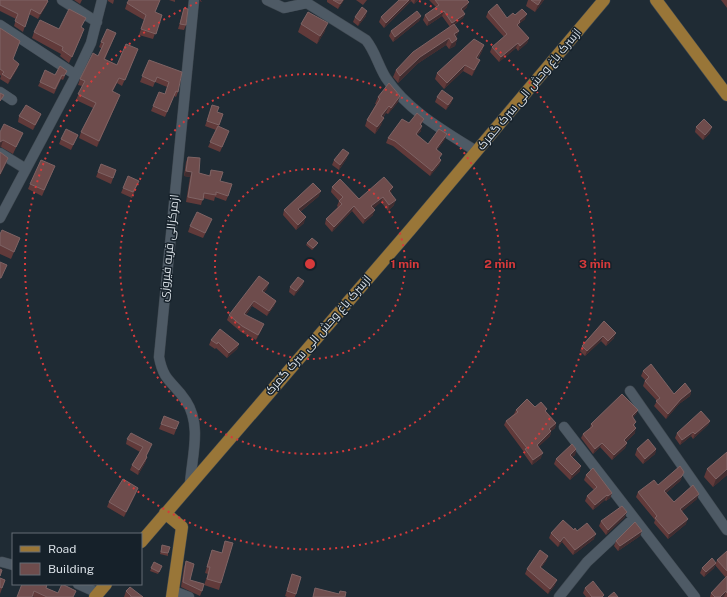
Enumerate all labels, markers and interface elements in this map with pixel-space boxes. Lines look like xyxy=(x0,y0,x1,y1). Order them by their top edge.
street label: ازسرک باغ وحش الی سرک گمرک xyxy=(474,25,585,153)
street label: ازمرکزالی قریه فیروزی xyxy=(156,194,182,302)
centre of rings xyxy=(303,257,317,271)
text: 1 min xyxy=(391,257,419,271)
text: 2 min xyxy=(484,257,516,271)
text: 3 min xyxy=(579,257,611,271)
street label: ازسرک باغ وحش الی سرک گمرک xyxy=(262,272,375,398)
legend xyxy=(12,533,142,585)
text: Road xyxy=(48,542,76,556)
text: Building xyxy=(48,562,94,576)

